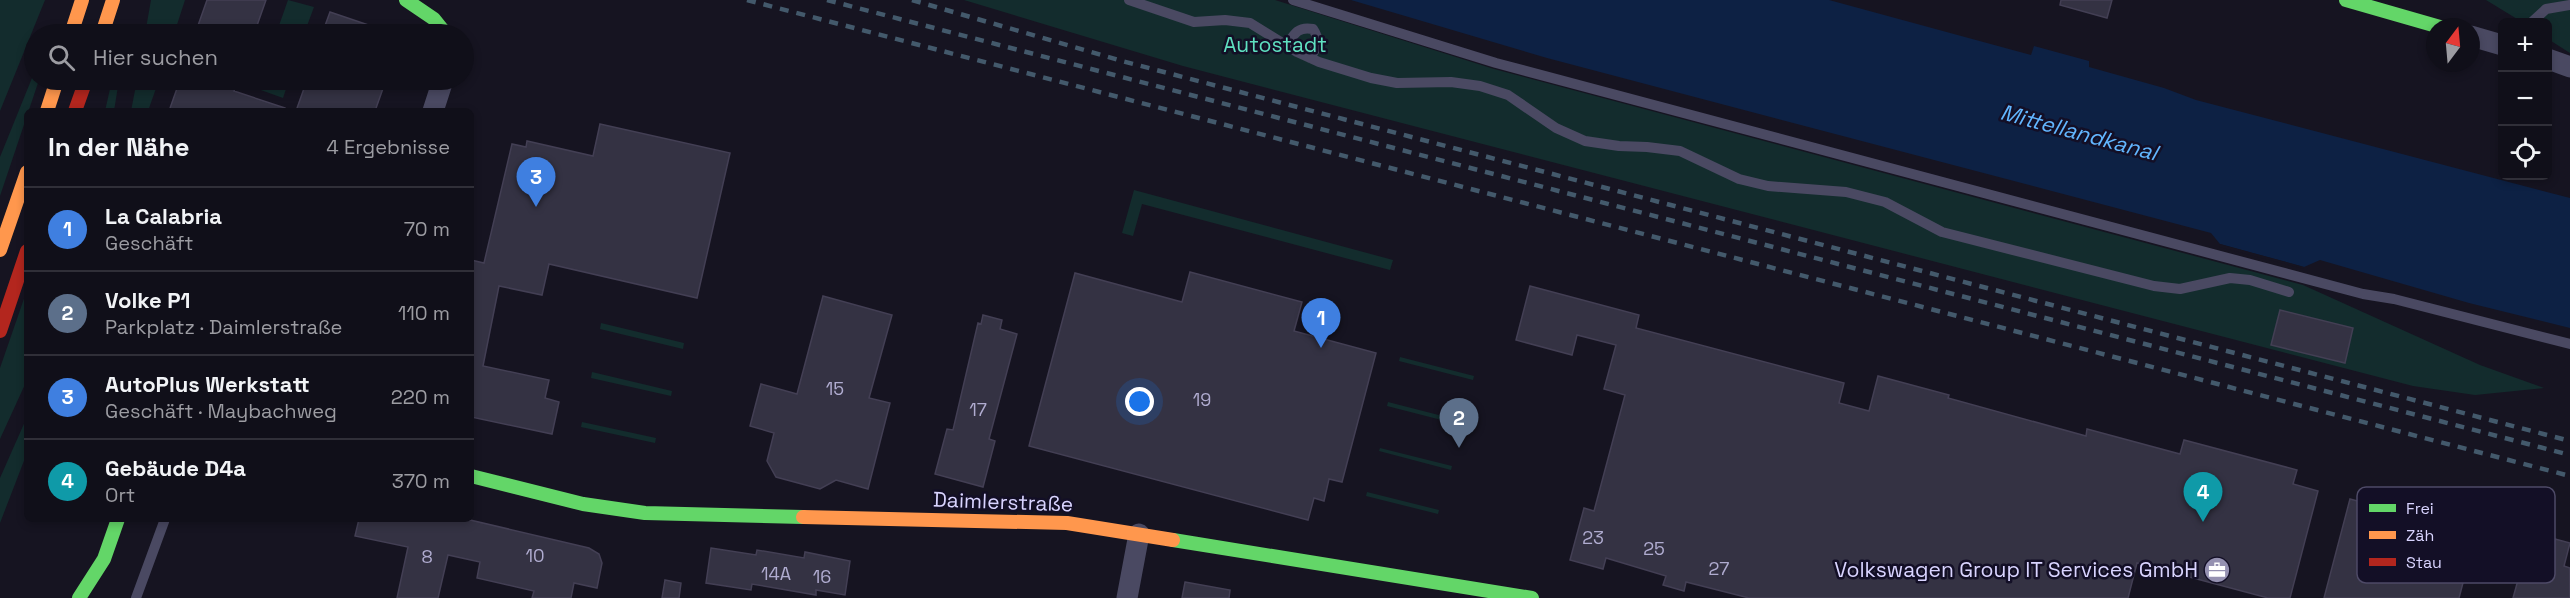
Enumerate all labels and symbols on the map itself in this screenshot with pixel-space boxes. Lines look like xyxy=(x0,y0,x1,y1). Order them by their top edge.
north arrow xyxy=(2426,18,2480,72)
park label: Autostadt xyxy=(1223,31,1327,58)
water label: Mittellandkanal xyxy=(1997,98,2163,167)
pin: 3 xyxy=(516,158,556,207)
pin: 1 xyxy=(1302,298,1340,348)
house number: 15 xyxy=(826,377,844,400)
your location xyxy=(1125,387,1154,416)
house number: 19 xyxy=(1193,388,1211,411)
house number: 17 xyxy=(969,398,987,421)
pin: 2 xyxy=(1440,398,1478,448)
pin: 4 xyxy=(2184,472,2222,522)
street label: Daimlerstraße xyxy=(932,486,1074,517)
legend xyxy=(2357,487,2555,583)
text: Frei xyxy=(2406,498,2434,519)
text: Zäh xyxy=(2406,525,2434,546)
house number: 23 xyxy=(1582,526,1604,549)
house number: 25 xyxy=(1643,537,1665,560)
house number: 10 xyxy=(525,544,545,567)
house number: 8 xyxy=(421,545,433,568)
text: Stau xyxy=(2406,552,2442,573)
office icon: Volkswagen Group IT Services GmbH xyxy=(2202,555,2232,585)
place label: Volkswagen Group IT Services GmbH xyxy=(1834,556,2198,583)
house number: 27 xyxy=(1709,557,1729,580)
house number: 14A xyxy=(761,562,791,585)
house number: 16 xyxy=(813,565,831,588)

